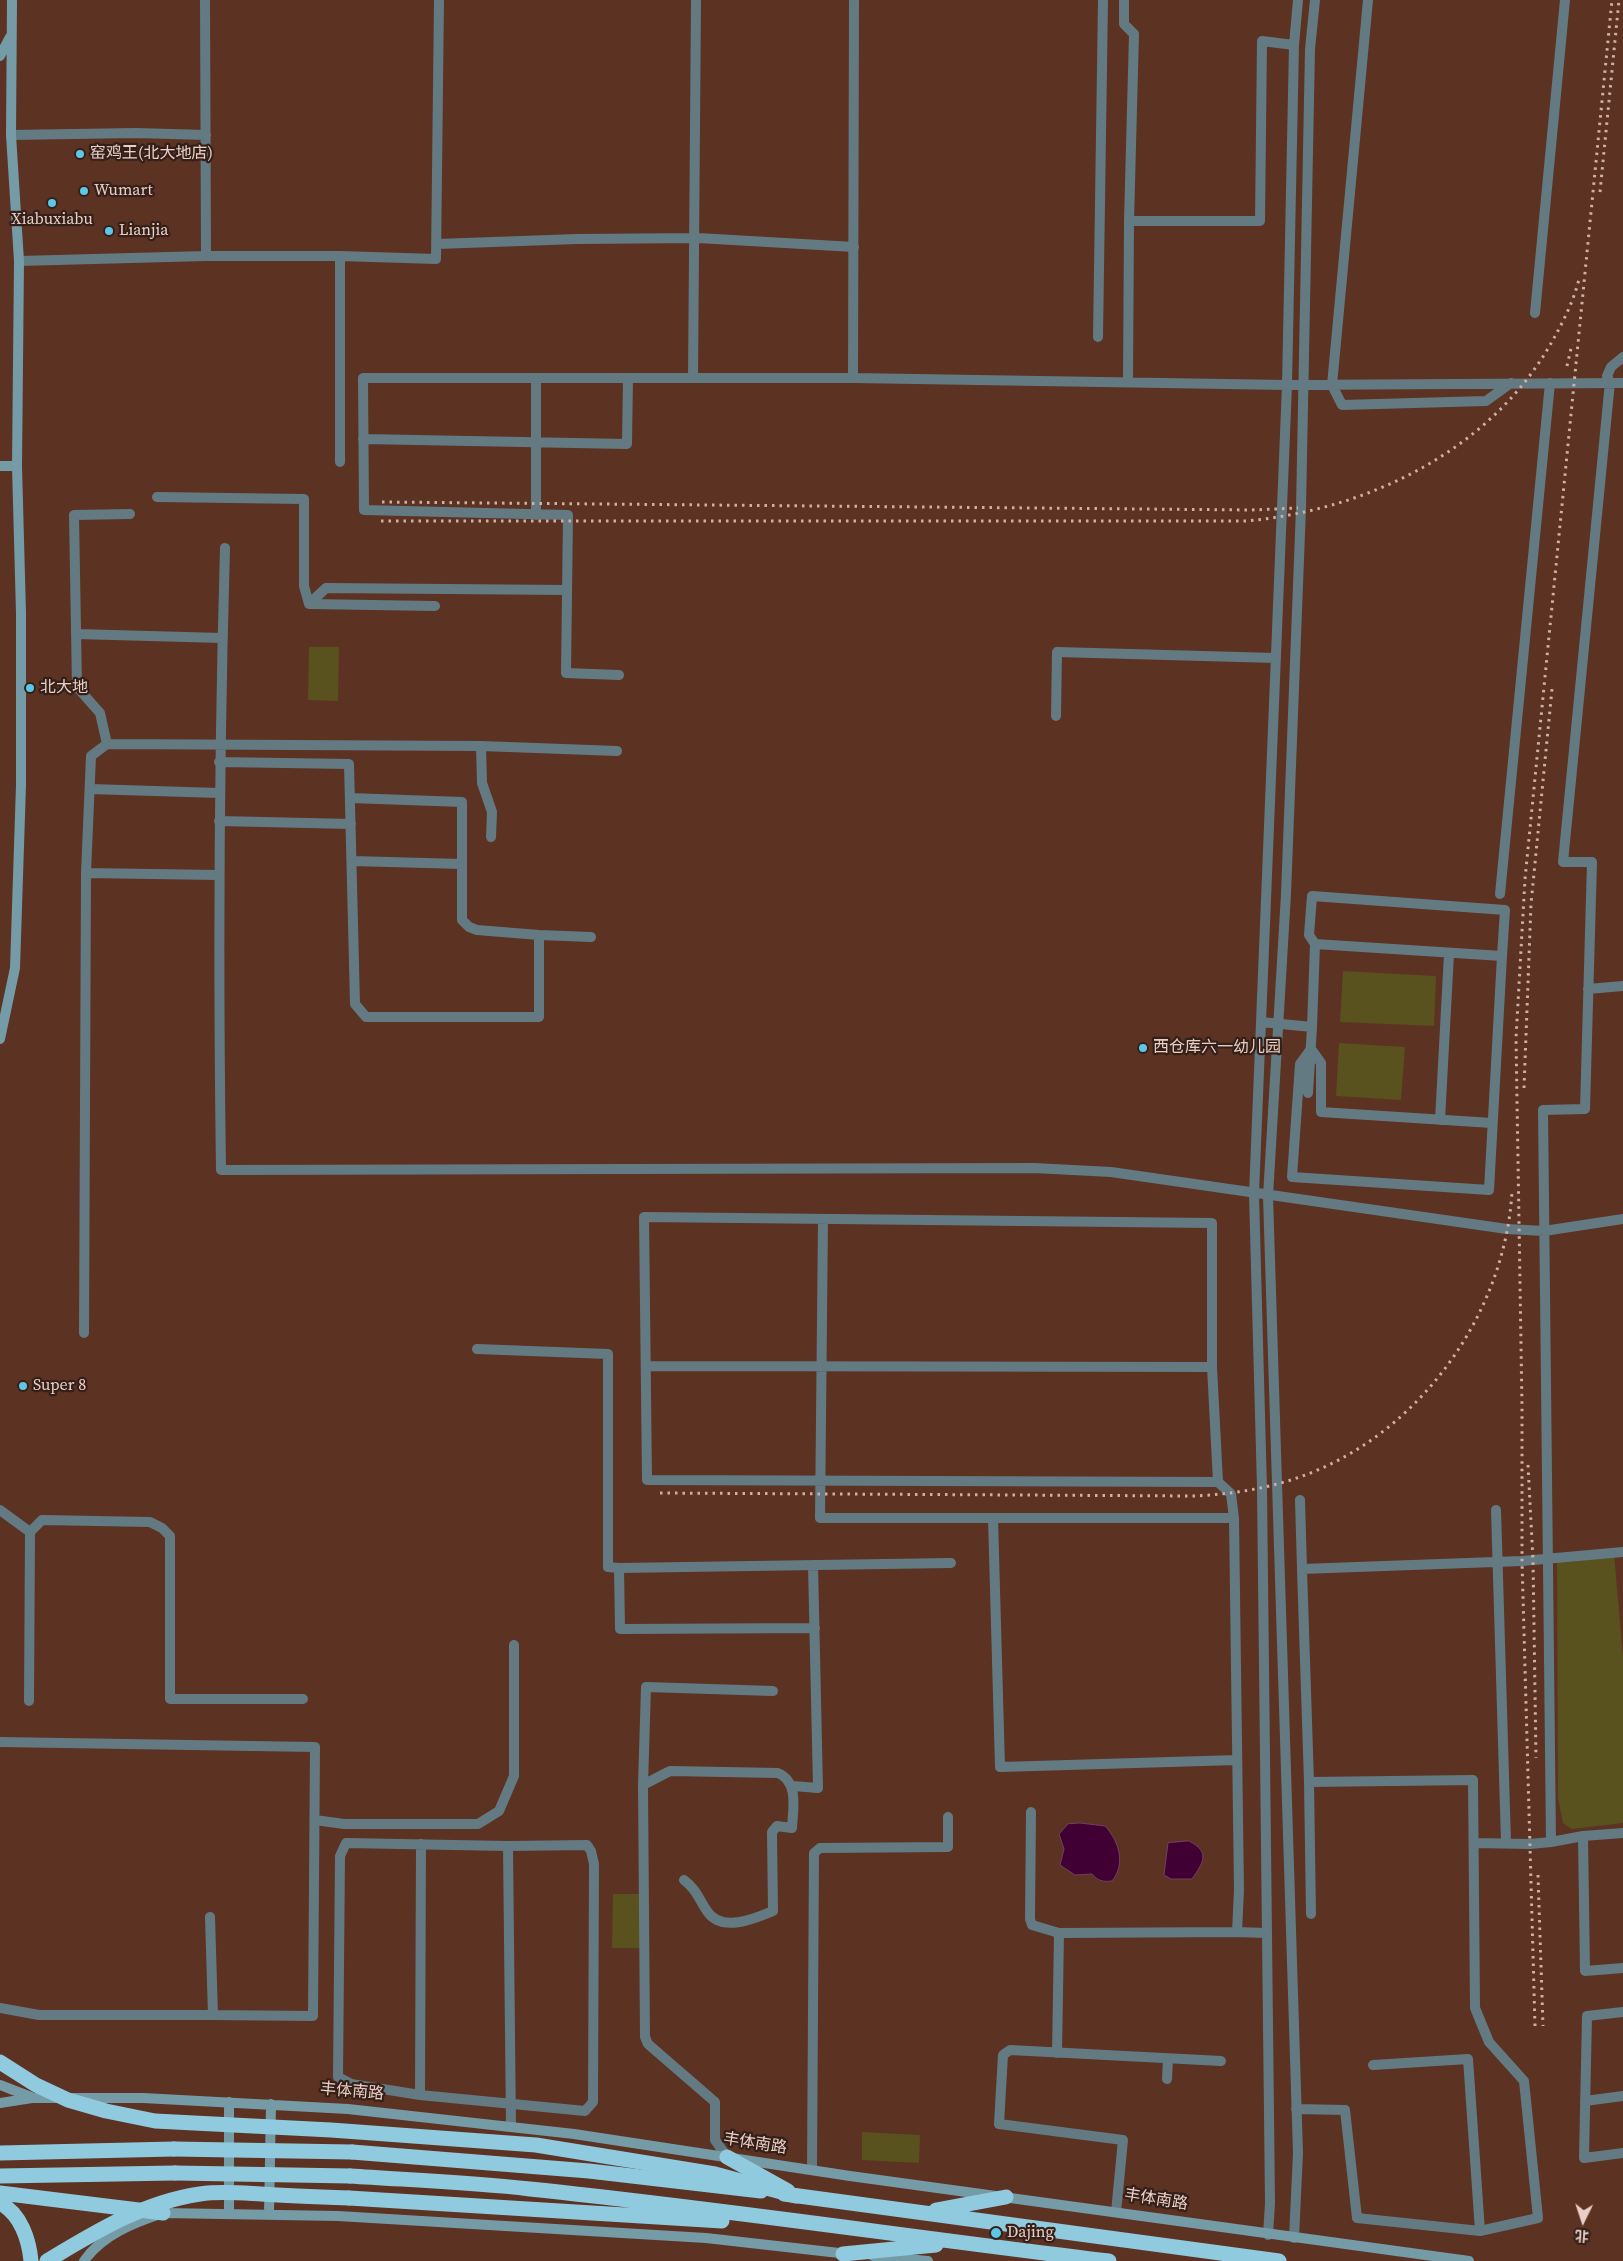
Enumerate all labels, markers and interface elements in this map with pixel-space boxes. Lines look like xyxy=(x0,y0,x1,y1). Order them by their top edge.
place label: 窑鸡王(北大地店) xyxy=(90,144,213,164)
marker: 窑鸡王(北大地店) xyxy=(74,148,86,160)
place label: Wumart xyxy=(94,181,153,201)
marker: Wumart xyxy=(78,185,90,197)
marker: Xiabuxiabu xyxy=(46,197,58,209)
place label: Xiabuxiabu xyxy=(11,210,93,230)
place label: Lianjia xyxy=(119,221,168,241)
marker: Lianjia xyxy=(103,225,115,237)
place label: 北大地 xyxy=(40,678,88,698)
marker: 北大地 xyxy=(24,682,36,694)
place label: 西仓库六一幼儿园 xyxy=(1153,1038,1281,1058)
marker: 西仓库六一幼儿园 xyxy=(1137,1042,1149,1054)
place label: Super 8 xyxy=(33,1376,86,1396)
marker: Super 8 xyxy=(17,1380,29,1392)
street label: 丰体南路 xyxy=(319,2080,385,2104)
street label: 丰体南路 xyxy=(722,2130,788,2158)
street label: 丰体南路 xyxy=(1123,2186,1189,2214)
north arrow xyxy=(1558,2196,1608,2246)
place label: Dajing xyxy=(1007,2223,1054,2243)
text: 北 xyxy=(1574,2225,1590,2246)
marker: Dajing xyxy=(989,2226,1003,2240)

